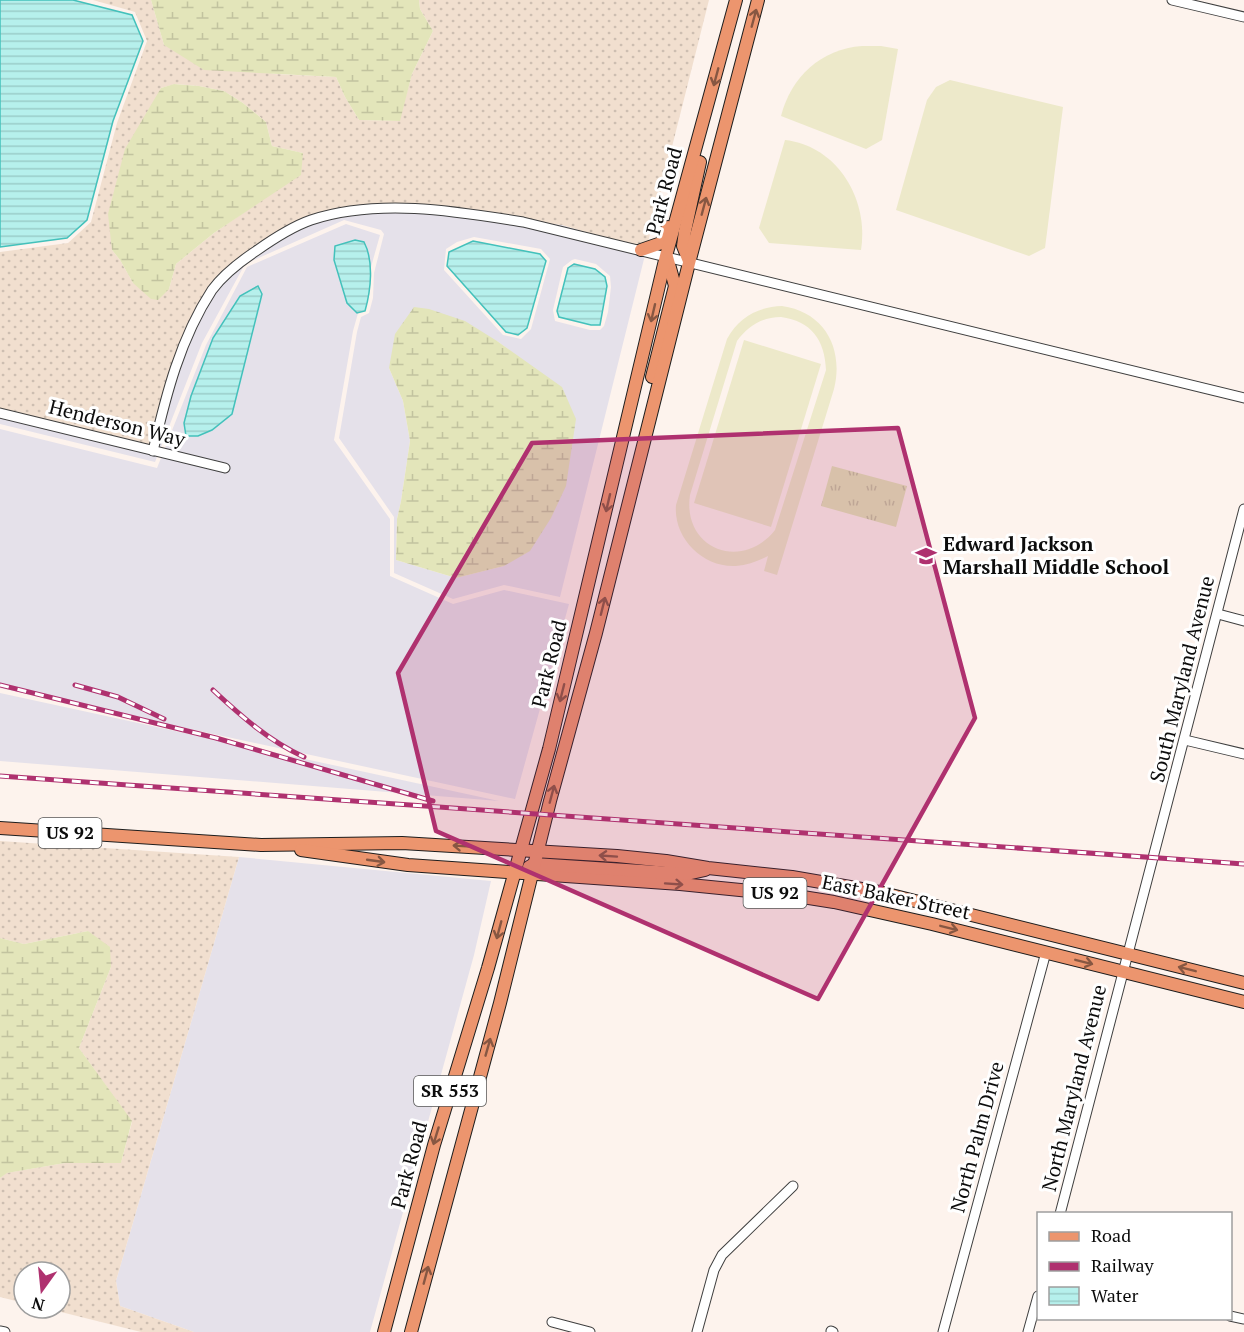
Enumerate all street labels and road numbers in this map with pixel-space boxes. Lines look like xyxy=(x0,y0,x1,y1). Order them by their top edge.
street label: Park Road xyxy=(639,144,688,238)
street label: Henderson Way xyxy=(46,393,189,453)
street label: South Maryland Avenue xyxy=(1143,573,1220,785)
street label: Park Road xyxy=(525,617,572,711)
road number: US 92 xyxy=(38,818,101,848)
street label: East Baker Street xyxy=(819,868,973,926)
road number: US 92 xyxy=(744,878,806,908)
street label: North Maryland Avenue xyxy=(1035,982,1112,1194)
street label: North Palm Drive xyxy=(943,1058,1010,1215)
road number: SR 553 xyxy=(414,1076,486,1106)
street label: Park Road xyxy=(384,1118,433,1212)

